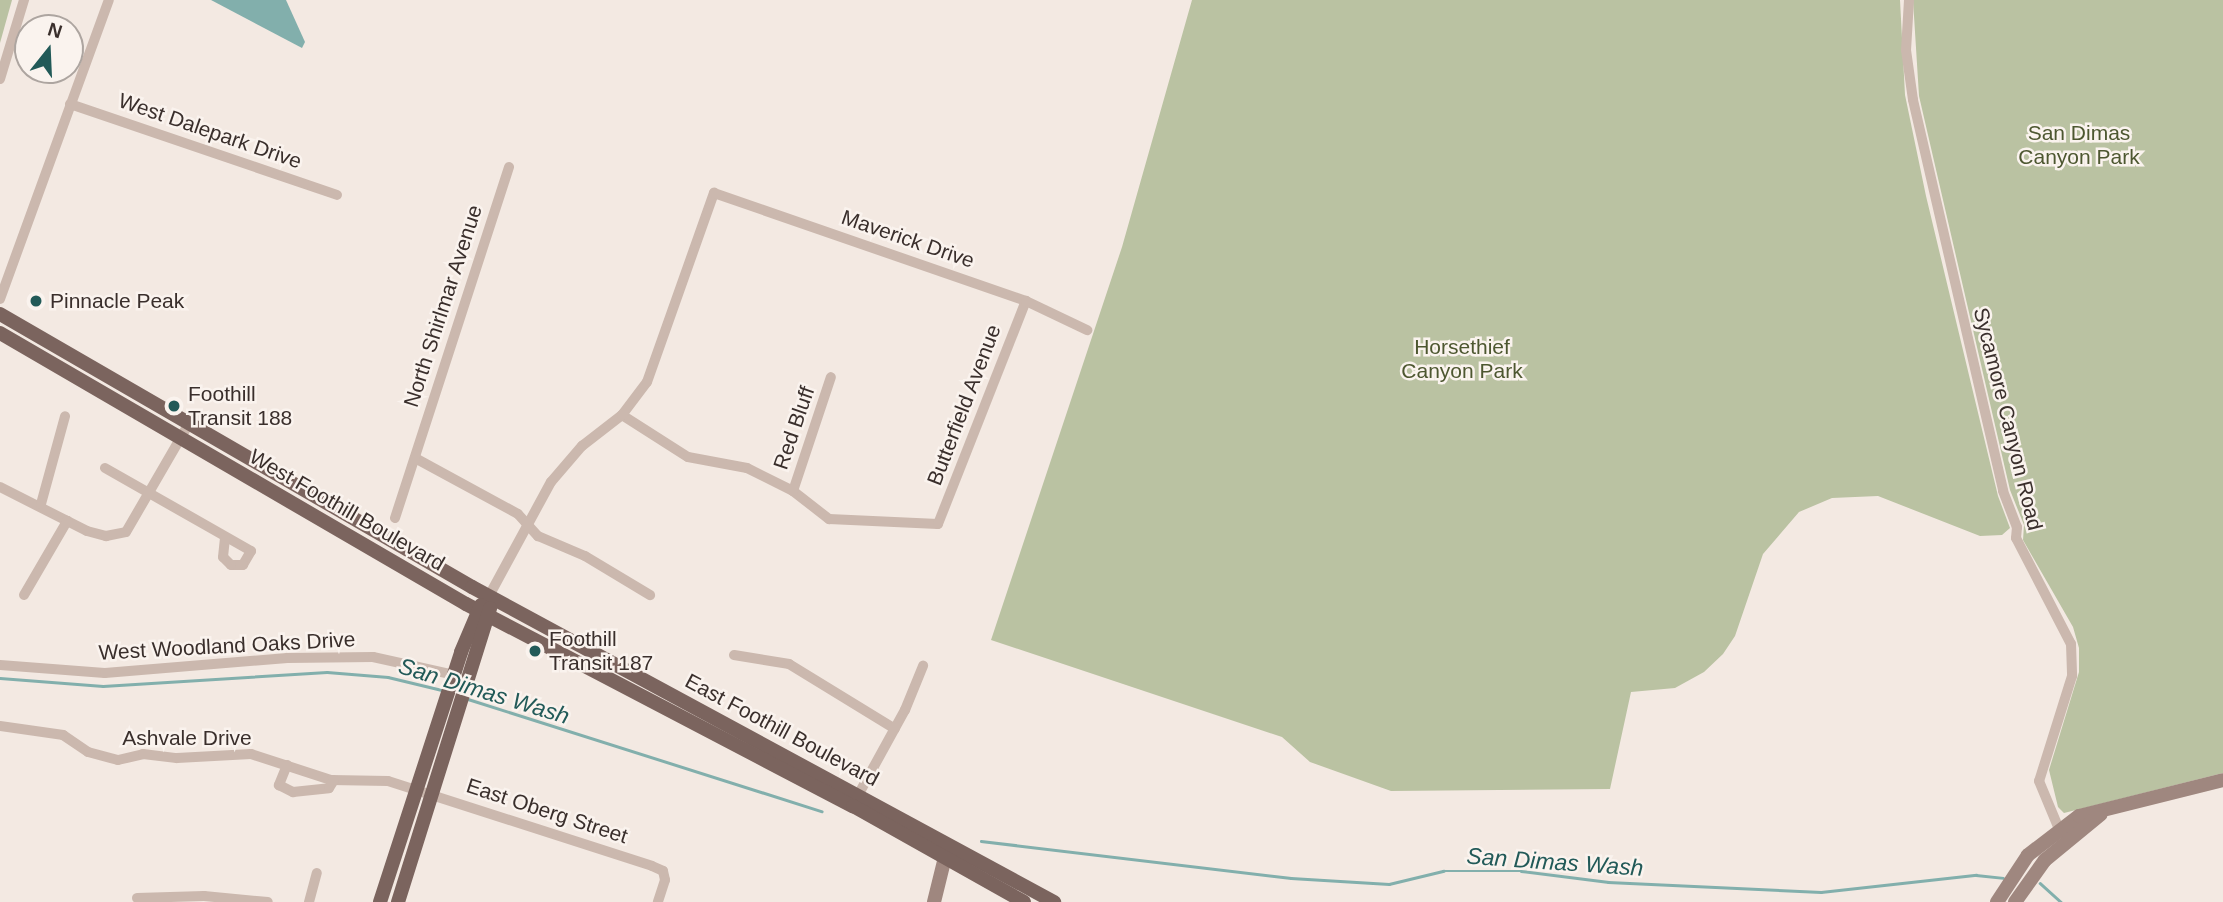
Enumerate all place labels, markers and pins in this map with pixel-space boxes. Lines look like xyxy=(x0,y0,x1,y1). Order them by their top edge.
place label: Pinnacle Peak xyxy=(50,288,184,314)
marker: Pinnacle Peak xyxy=(28,293,44,309)
place label: Foothill Transit 188 xyxy=(188,381,292,431)
marker: Foothill Transit 188 xyxy=(166,398,182,414)
place label: Foothill Transit 187 xyxy=(549,626,653,676)
marker: Foothill Transit 187 xyxy=(527,643,543,659)

